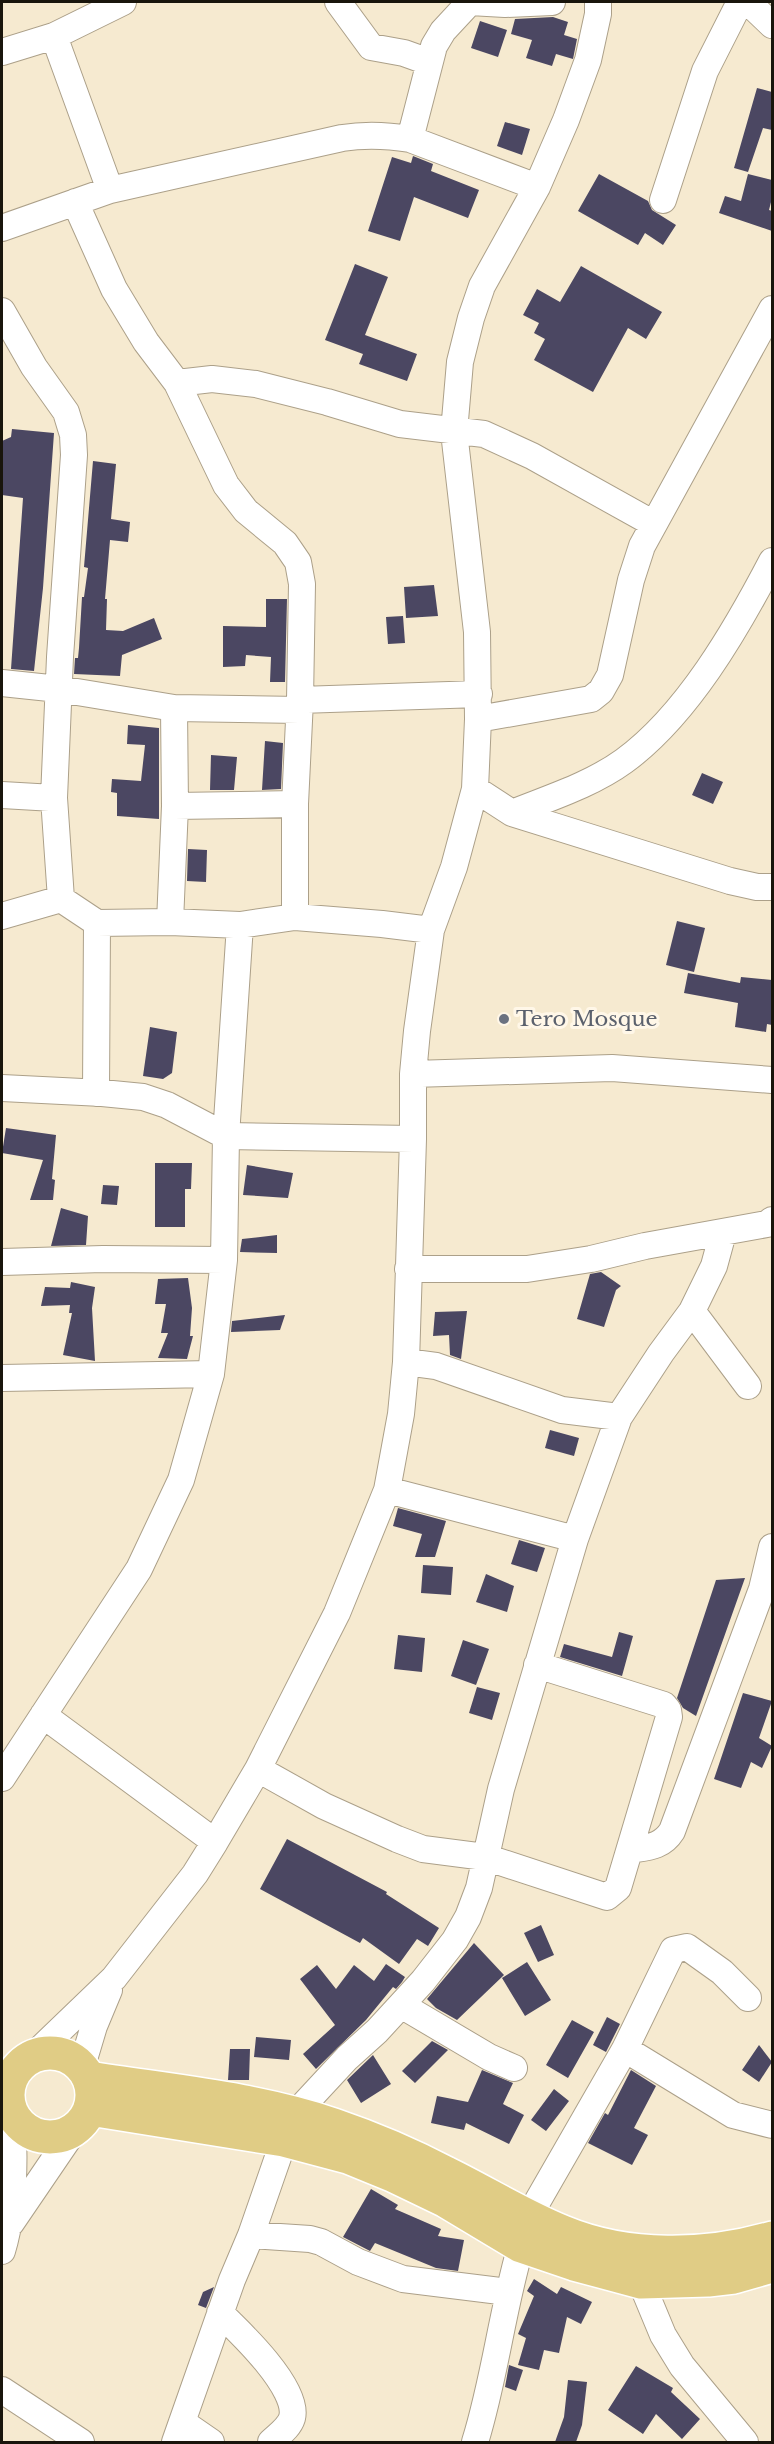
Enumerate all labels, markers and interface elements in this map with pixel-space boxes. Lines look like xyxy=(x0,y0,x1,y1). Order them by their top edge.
place label: Tero Mosque xyxy=(516,1006,658,1032)
marker: Tero Mosque xyxy=(497,1012,511,1026)

